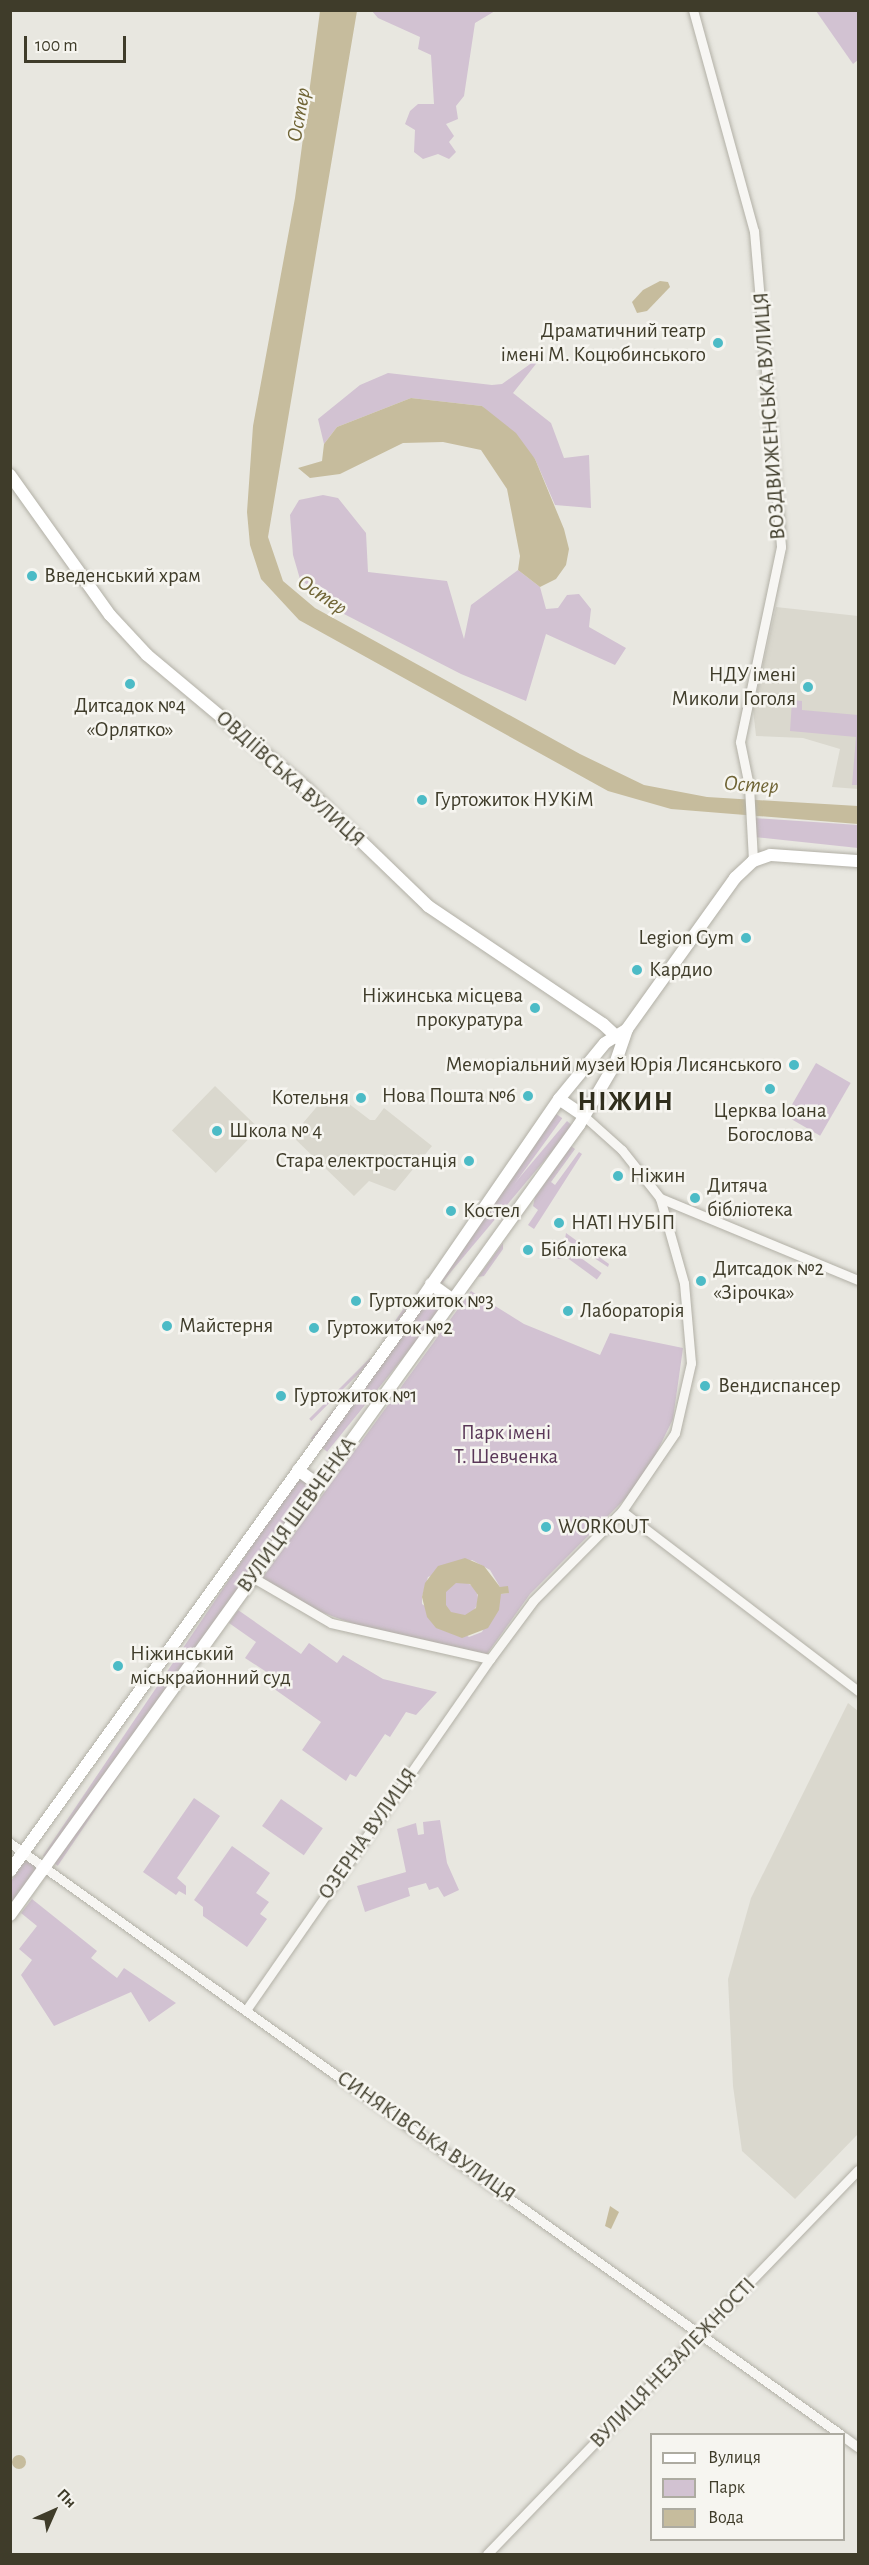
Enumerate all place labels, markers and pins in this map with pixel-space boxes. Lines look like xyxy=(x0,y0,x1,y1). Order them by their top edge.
place label: Драматичний театр імені М. Коцюбинського xyxy=(501,318,706,368)
marker: Драматичний театр імені М. Коцюбинського xyxy=(711,336,725,350)
place label: Введенський храм xyxy=(44,563,201,589)
marker: Введенський храм xyxy=(25,569,39,583)
place label: НДУ імені Миколи Гоголя xyxy=(671,662,796,712)
marker: Дитсадок №4 «Орлятко» xyxy=(123,677,137,691)
marker: НДУ імені Миколи Гоголя xyxy=(801,680,815,694)
place label: Дитсадок №4 «Орлятко» xyxy=(74,693,186,743)
place label: Гуртожиток НУКіМ xyxy=(434,787,594,813)
marker: Гуртожиток НУКіМ xyxy=(415,793,429,807)
place label: Legion Gym xyxy=(638,925,734,951)
marker: Legion Gym xyxy=(739,931,753,945)
place label: Кардио xyxy=(649,957,713,983)
marker: Кардио xyxy=(630,963,644,977)
place label: Ніжинська місцева прокуратура xyxy=(362,983,523,1033)
marker: Ніжинська місцева прокуратура xyxy=(528,1001,542,1015)
place label: Меморіальний музей Юрія Лисянського xyxy=(446,1052,782,1078)
marker: Меморіальний музей Юрія Лисянського xyxy=(787,1058,801,1072)
marker: Церква Іоана Богослова xyxy=(763,1082,777,1096)
place label: Нова Пошта №6 xyxy=(382,1083,516,1109)
place label: Котельня xyxy=(271,1085,349,1111)
marker: Нова Пошта №6 xyxy=(521,1089,535,1103)
marker: Котельня xyxy=(354,1091,368,1105)
place label: Церква Іоана Богослова xyxy=(713,1098,827,1148)
place label: Школа № 4 xyxy=(229,1118,322,1144)
marker: Школа № 4 xyxy=(210,1124,224,1138)
place label: Cтара електростанція xyxy=(276,1148,457,1174)
marker: Cтара електростанція xyxy=(462,1154,476,1168)
place label: Ніжин xyxy=(630,1163,686,1189)
marker: Ніжин xyxy=(611,1169,625,1183)
place label: Дитяча бібліотека xyxy=(707,1173,793,1223)
marker: Дитяча бібліотека xyxy=(688,1191,702,1205)
place label: Костел xyxy=(463,1198,520,1224)
marker: Костел xyxy=(444,1204,458,1218)
place label: НАТІ НУБІП xyxy=(571,1210,675,1236)
marker: НАТІ НУБІП xyxy=(552,1216,566,1230)
place label: Бібліотека xyxy=(540,1237,627,1263)
marker: Бібліотека xyxy=(521,1243,535,1257)
place label: Дитсадок №2 «Зірочка» xyxy=(713,1256,824,1306)
marker: Дитсадок №2 «Зірочка» xyxy=(694,1274,708,1288)
place label: Гуртожиток №3 xyxy=(368,1288,494,1314)
marker: Гуртожиток №3 xyxy=(349,1294,363,1308)
place label: Лабораторія xyxy=(580,1298,685,1324)
marker: Лабораторія xyxy=(561,1304,575,1318)
place label: Майстерня xyxy=(179,1313,273,1339)
place label: Гуртожиток №2 xyxy=(326,1315,453,1341)
marker: Майстерня xyxy=(160,1319,174,1333)
marker: Гуртожиток №2 xyxy=(307,1321,321,1335)
place label: Вендиспансер xyxy=(718,1373,841,1399)
marker: Вендиспансер xyxy=(696,1377,714,1395)
place label: Гуртожиток №1 xyxy=(293,1383,417,1409)
marker: Гуртожиток №1 xyxy=(274,1389,288,1403)
place label: WORKOUT xyxy=(558,1514,649,1540)
marker: WORKOUT xyxy=(539,1520,553,1534)
place label: Ніжинський міськрайонний суд xyxy=(130,1641,291,1691)
marker: Ніжинський міськрайонний суд xyxy=(111,1659,125,1673)

